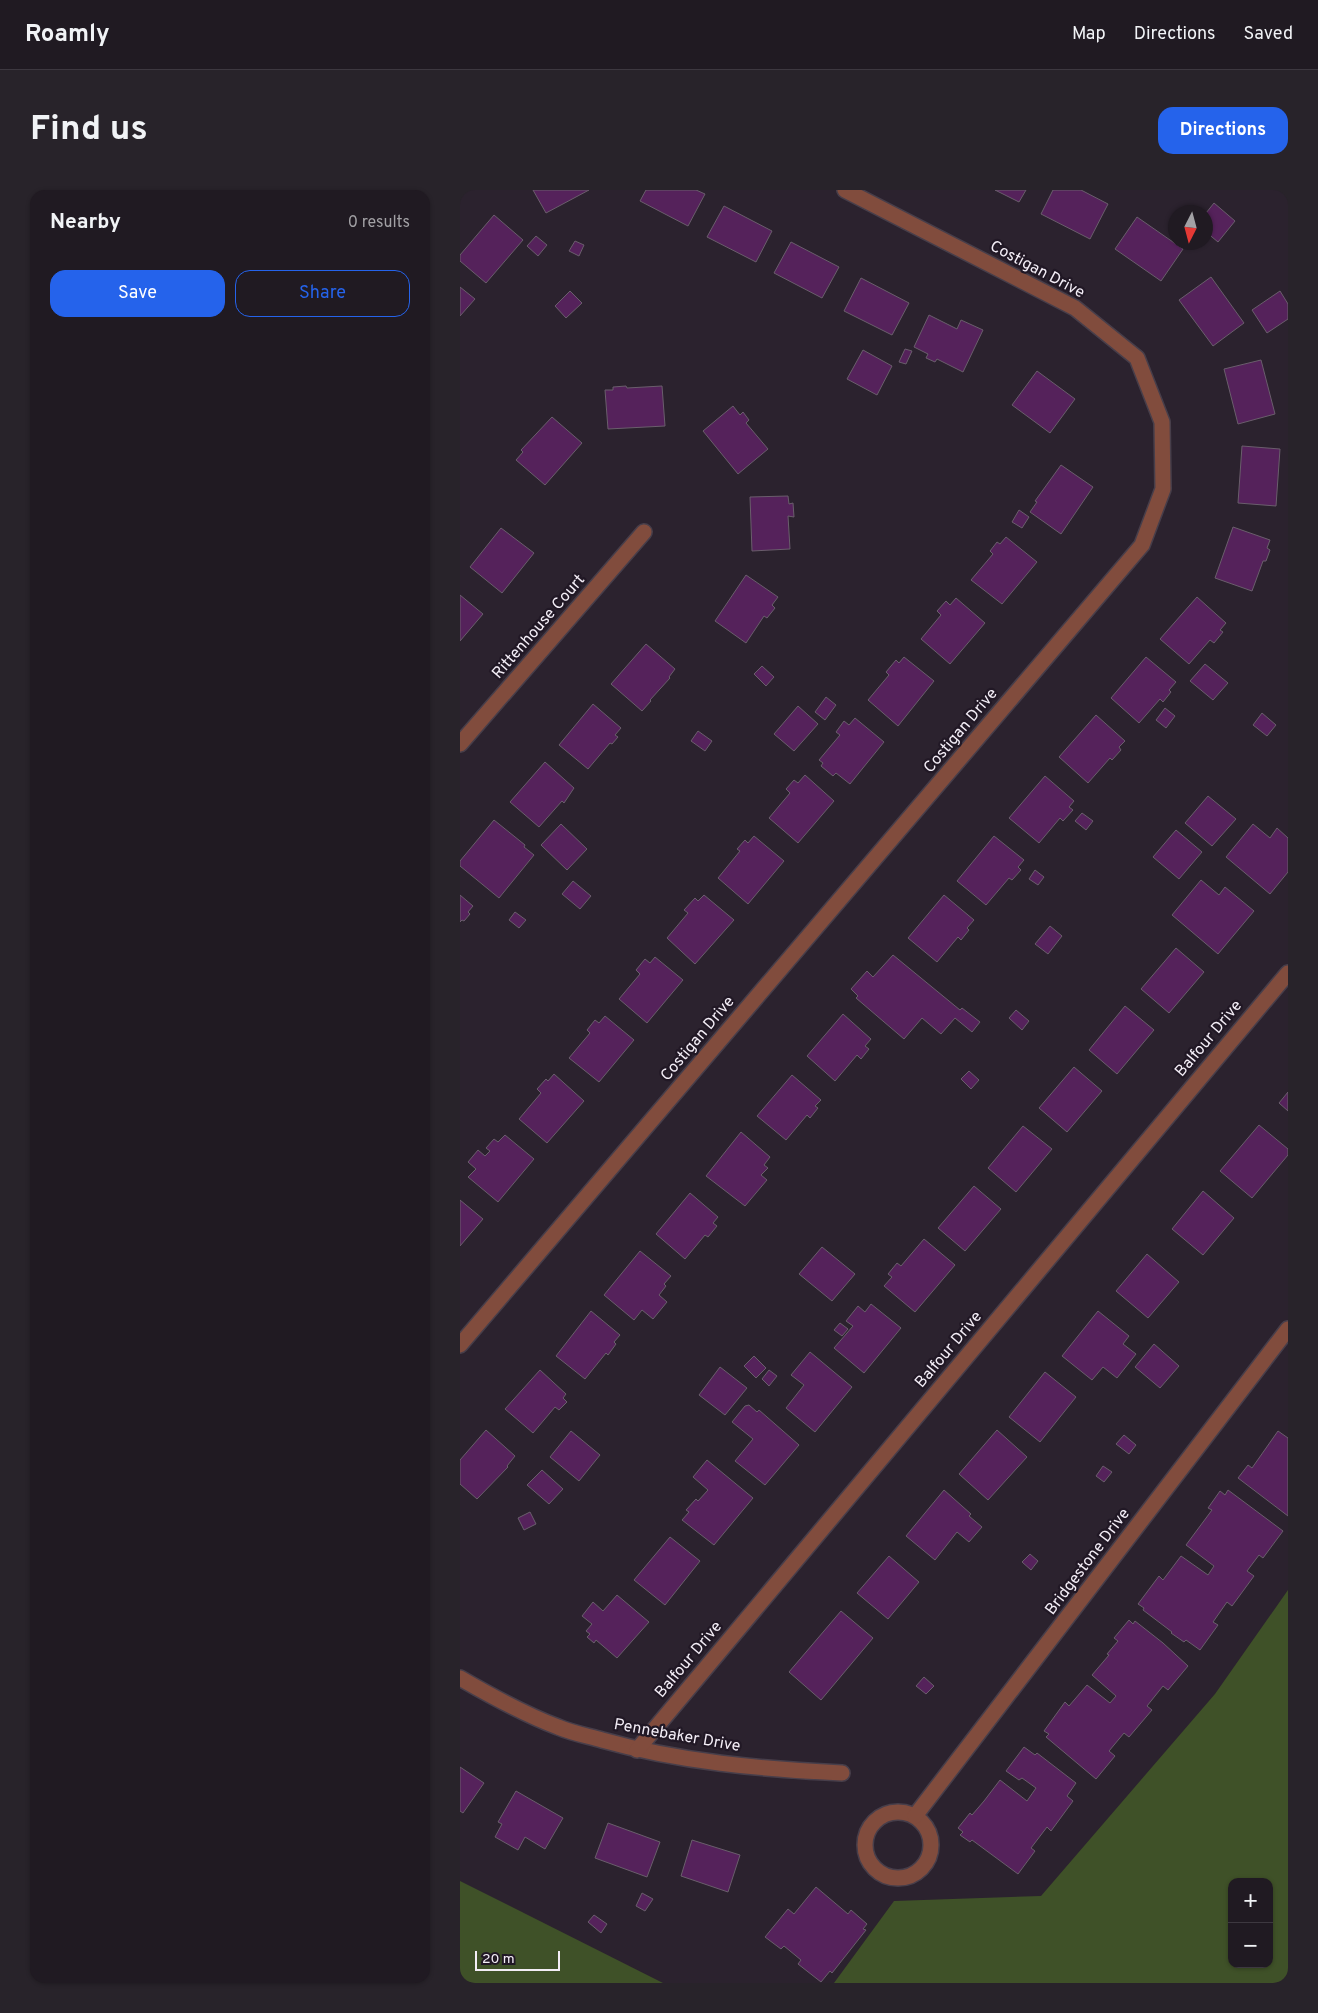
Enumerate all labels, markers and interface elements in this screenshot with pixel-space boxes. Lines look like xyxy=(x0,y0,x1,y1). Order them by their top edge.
text: Roamly xyxy=(25,20,110,50)
text: Map xyxy=(1072,23,1106,46)
text: Directions xyxy=(1134,23,1216,46)
text: Saved xyxy=(1244,23,1293,46)
button: Directions xyxy=(1158,107,1288,154)
text: Find us xyxy=(30,108,148,152)
north arrow xyxy=(1168,205,1213,250)
text: Nearby xyxy=(50,209,121,236)
text: 0 results xyxy=(348,213,410,233)
street label: Costigan Drive xyxy=(986,237,1088,303)
button: Save xyxy=(50,270,225,317)
button: Share xyxy=(235,270,410,317)
street label: Rittenhouse Court xyxy=(488,571,590,683)
street label: Costigan Drive xyxy=(920,684,1002,778)
street label: Costigan Drive xyxy=(657,992,739,1086)
street label: Balfour Drive xyxy=(1171,997,1247,1081)
street label: Balfour Drive xyxy=(911,1308,987,1392)
street label: Bridgestone Drive xyxy=(1041,1505,1135,1619)
street label: Balfour Drive xyxy=(651,1618,727,1702)
street label: Pennebaker Drive xyxy=(612,1715,742,1757)
map controls xyxy=(1228,1878,1273,1968)
button: + xyxy=(1228,1878,1273,1923)
button: − xyxy=(1228,1923,1273,1968)
scale bar xyxy=(475,1948,560,1971)
text: 20 m xyxy=(482,1951,515,1968)

